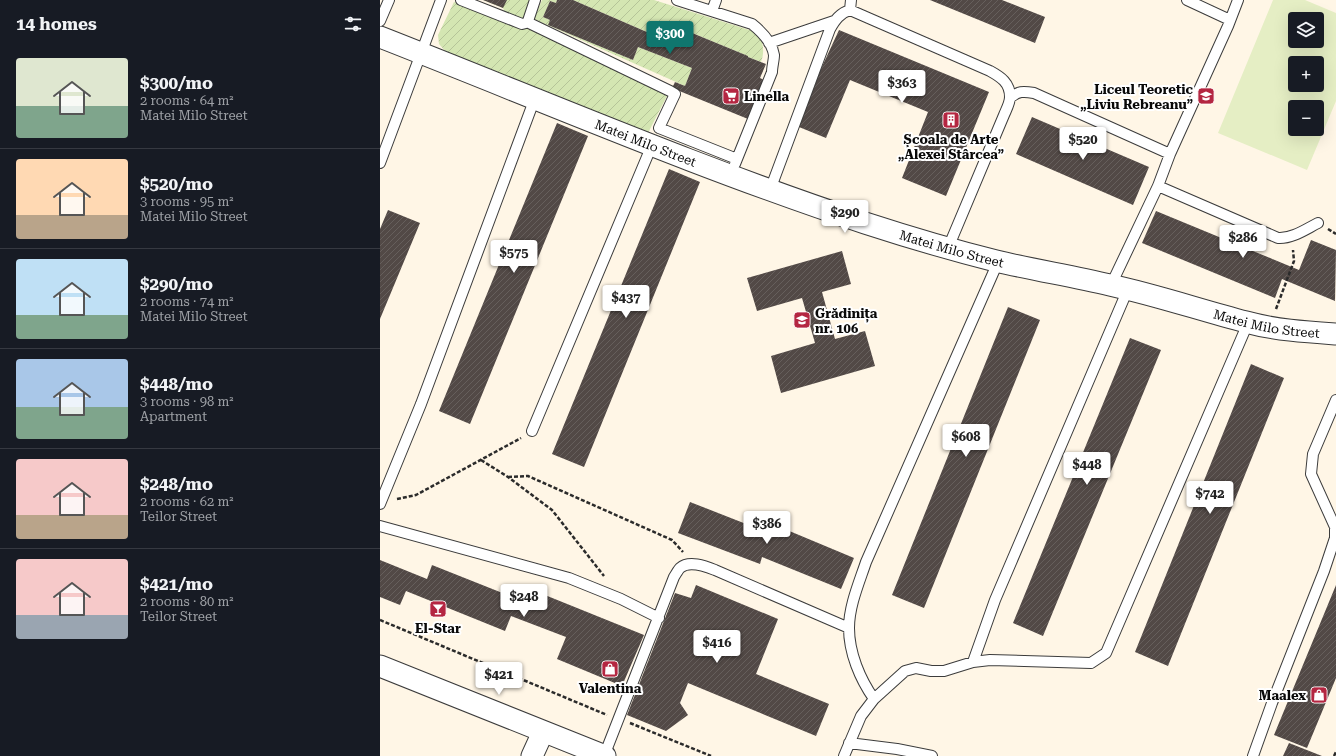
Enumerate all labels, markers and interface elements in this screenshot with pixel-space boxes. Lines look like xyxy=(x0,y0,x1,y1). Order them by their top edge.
map controls xyxy=(1288,12,1324,136)
button: layers xyxy=(1288,12,1324,48)
icon: filters xyxy=(342,13,364,35)
text: 14 homes xyxy=(16,14,97,34)
pin: $300 xyxy=(646,21,694,55)
text: $300 xyxy=(655,26,685,41)
button: + xyxy=(1288,56,1324,92)
pin: $363 xyxy=(878,70,926,104)
text: $300/mo xyxy=(140,73,213,93)
icon: home xyxy=(48,74,96,122)
text: $363 xyxy=(887,75,917,90)
place label: Liceul Teoretic „Liviu Rebreanu” xyxy=(1080,82,1194,112)
supermarket icon: Linella xyxy=(721,86,741,106)
school or university icon: Liceul Teoretic „Liviu Rebreanu” xyxy=(1196,86,1216,106)
place label: Linella xyxy=(744,89,789,104)
text: 2 rooms · 64 m² xyxy=(140,93,234,108)
button: − xyxy=(1288,100,1324,136)
text: Matei Milo Street xyxy=(140,108,248,123)
building icon: Școala de Arte „Alexei Stârcea” xyxy=(941,110,961,130)
street label: Matei Milo Street xyxy=(593,116,699,169)
pin: $520 xyxy=(1059,127,1107,161)
place label: Școala de Arte „Alexei Stârcea” xyxy=(898,132,1004,162)
text: $520 xyxy=(1068,132,1098,147)
text: $520/mo xyxy=(140,174,213,194)
icon: home xyxy=(48,175,96,223)
text: 3 rooms · 95 m² xyxy=(140,194,234,209)
pin: $290 xyxy=(821,200,869,234)
text: $290 xyxy=(830,205,860,220)
text: Matei Milo Street xyxy=(140,209,248,224)
pin: $286 xyxy=(1219,225,1267,259)
street label: Matei Milo Street xyxy=(898,227,1006,270)
text: $286 xyxy=(1228,230,1258,245)
pin: $575 xyxy=(490,240,538,274)
text: $575 xyxy=(499,245,529,260)
text: $290/mo xyxy=(140,274,213,294)
icon: home xyxy=(48,275,96,323)
pin: $437 xyxy=(602,285,650,319)
text: $437 xyxy=(611,290,641,305)
text: 2 rooms · 74 m² xyxy=(140,294,234,309)
place label: Grădinița nr. 106 xyxy=(815,306,878,336)
street label: Matei Milo Street xyxy=(1212,306,1320,340)
text: Matei Milo Street xyxy=(140,309,248,324)
school or university icon: Grădinița nr. 106 xyxy=(792,310,812,330)
text: $448/mo xyxy=(140,374,213,394)
icon: home xyxy=(48,375,96,423)
text: 3 rooms · 98 m² xyxy=(140,394,234,409)
text: Apartment xyxy=(140,409,207,424)
pin: $608 xyxy=(942,424,990,458)
text: $608 xyxy=(951,429,981,444)
pin: $448 xyxy=(1063,452,1111,486)
text: $448 xyxy=(1072,457,1102,472)
text: $248/mo xyxy=(140,474,213,494)
icon: home xyxy=(48,475,96,523)
pin: $742 xyxy=(1186,481,1234,515)
text: $742 xyxy=(1195,486,1225,501)
text: 2 rooms · 62 m² xyxy=(140,494,234,509)
text: Teilor Street xyxy=(140,509,217,524)
pin: $386 xyxy=(743,511,791,545)
text: $386 xyxy=(752,516,782,531)
text: $421/mo xyxy=(140,574,213,594)
icon: home xyxy=(48,575,96,623)
pin: $248 xyxy=(500,584,548,618)
text: $248 xyxy=(509,589,539,604)
text: 2 rooms · 80 m² xyxy=(140,594,234,609)
bar icon: El-Star xyxy=(428,599,448,619)
text: Teilor Street xyxy=(140,609,217,624)
place label: El-Star xyxy=(415,621,461,636)
pin: $416 xyxy=(693,630,741,664)
text: $416 xyxy=(702,635,732,650)
shop icon: Valentina xyxy=(600,659,620,679)
pin: $421 xyxy=(475,662,523,696)
text: $421 xyxy=(484,667,514,682)
place label: Valentina xyxy=(579,681,642,696)
shop icon: Maalex xyxy=(1309,685,1329,705)
place label: Maalex xyxy=(1259,688,1306,703)

